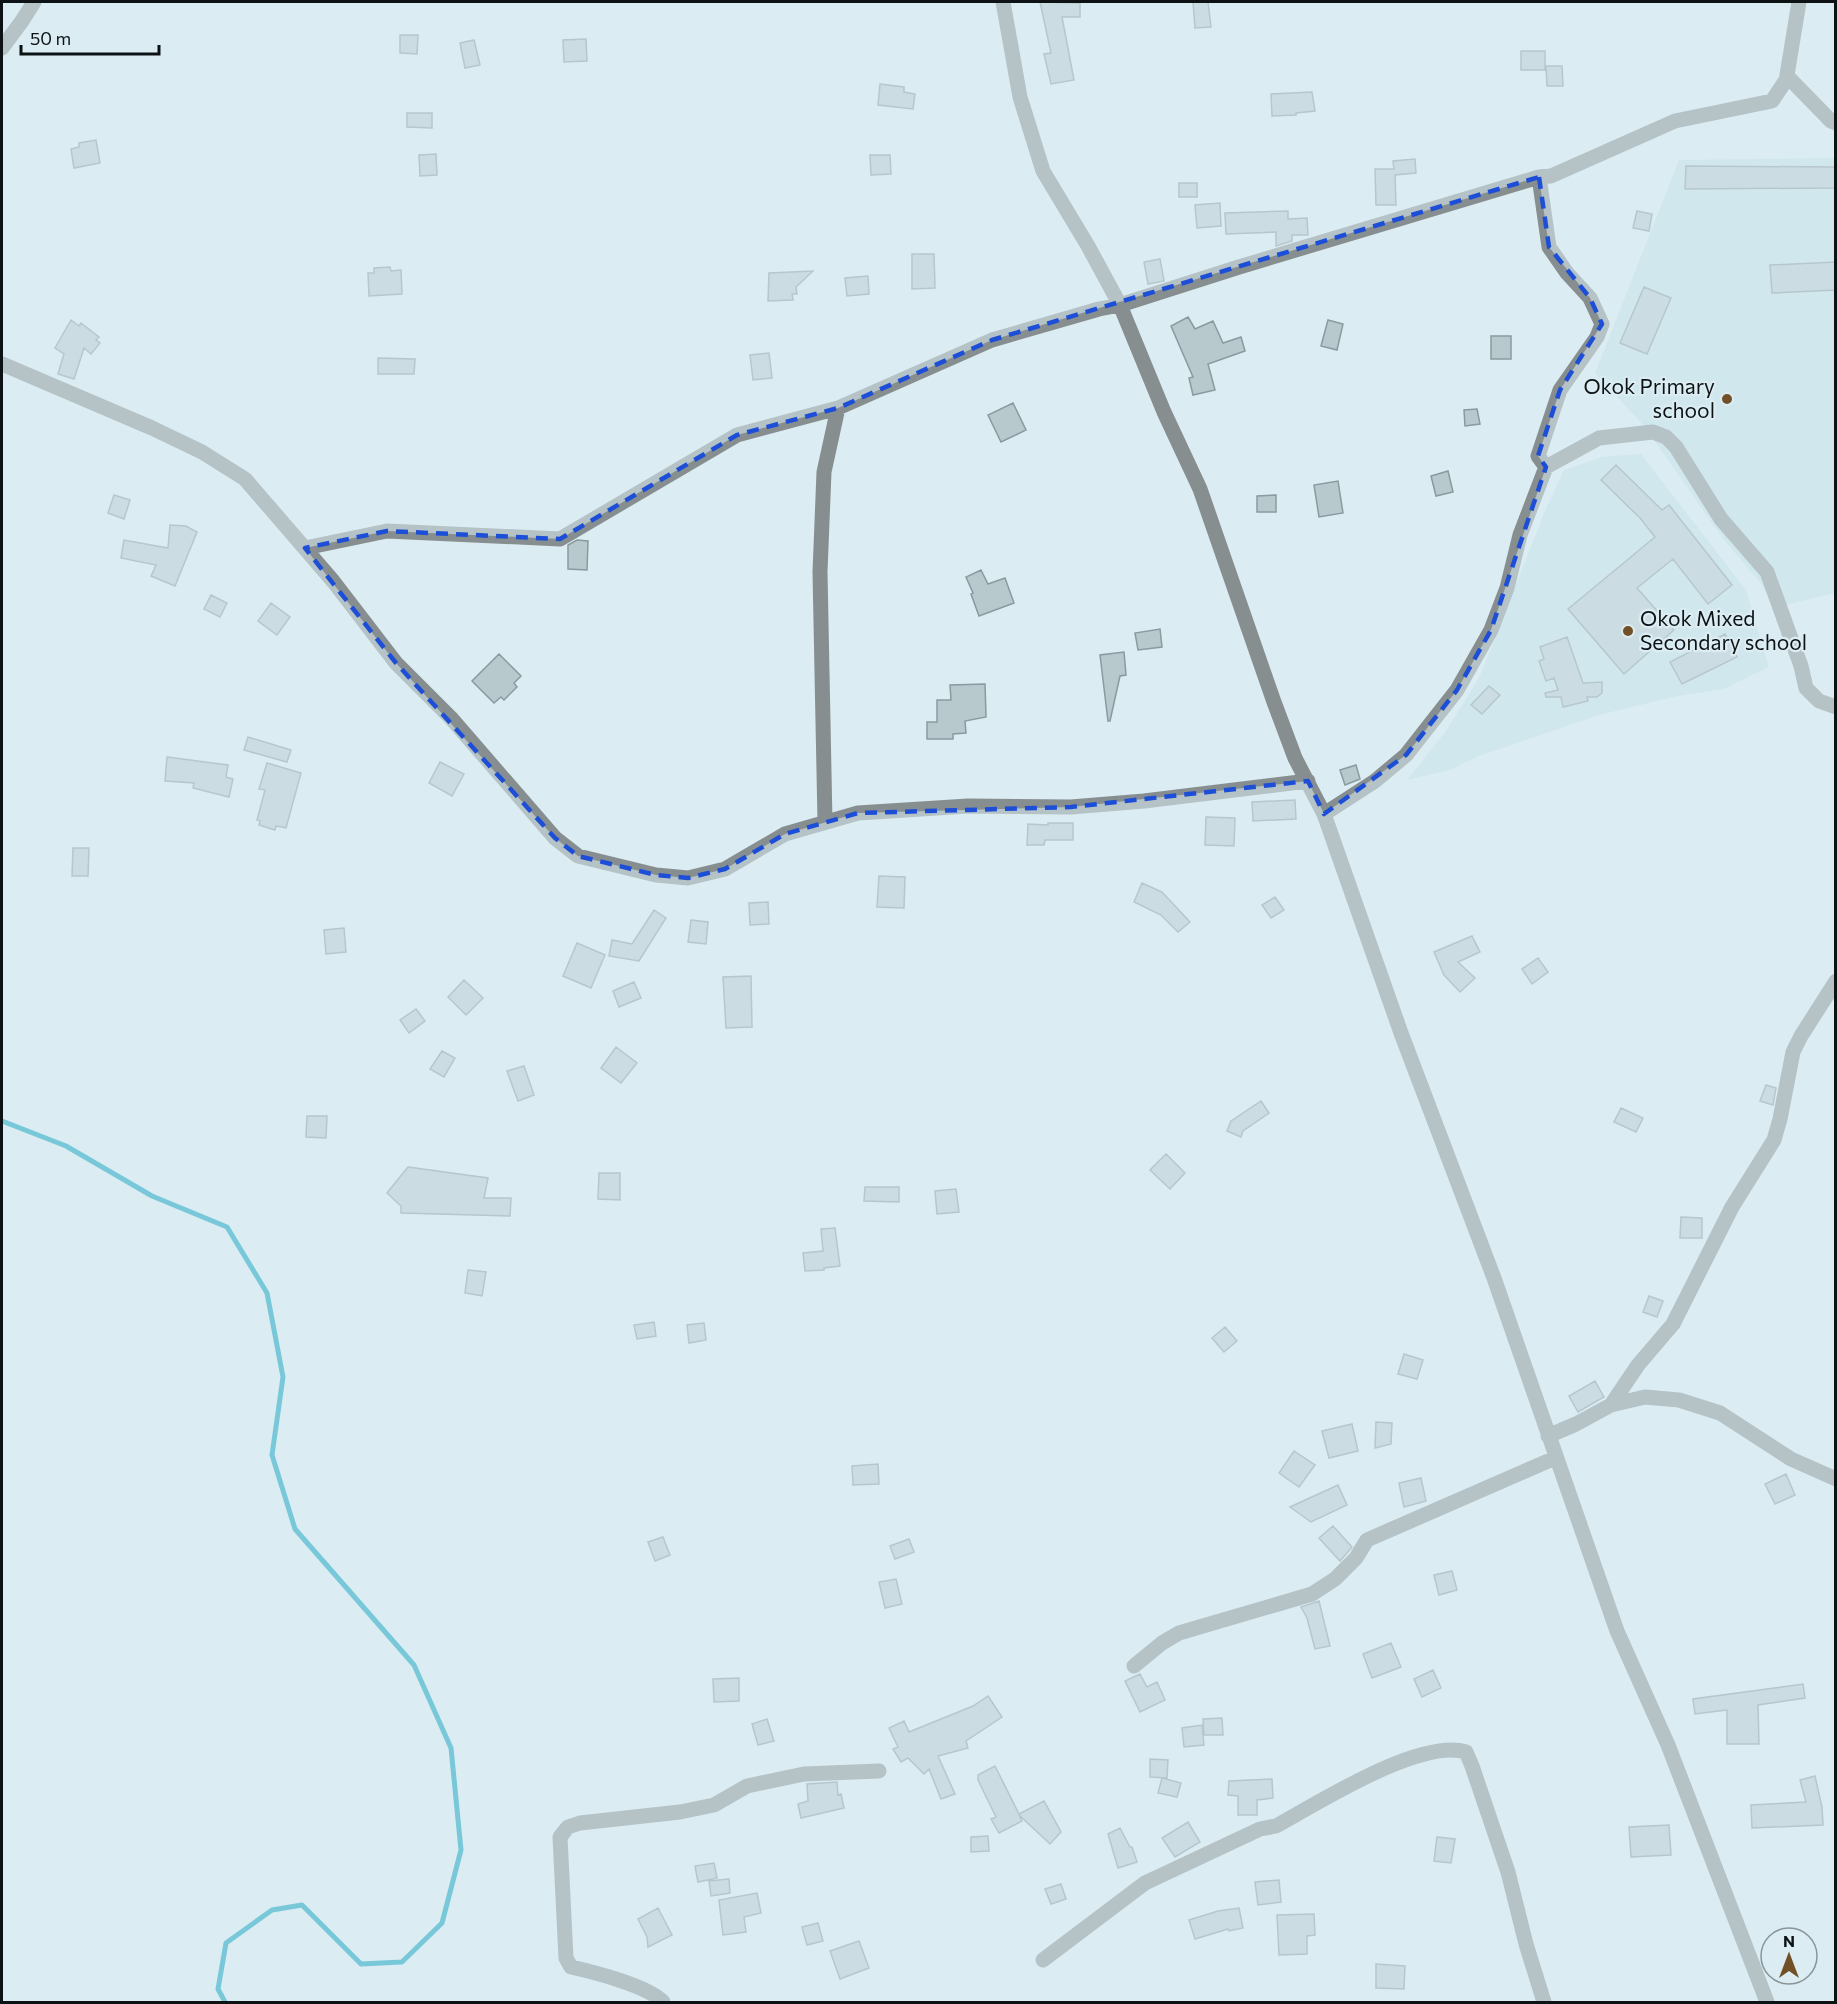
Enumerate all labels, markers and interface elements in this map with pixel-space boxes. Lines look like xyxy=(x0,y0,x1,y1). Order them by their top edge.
scale bar xyxy=(21,18,159,56)
text: 50 m xyxy=(30,27,71,49)
place label: Okok Primary school xyxy=(1583,373,1715,422)
marker: Okok Primary school xyxy=(1720,392,1734,406)
place label: Okok Mixed Secondary school xyxy=(1640,605,1807,654)
marker: Okok Mixed Secondary school xyxy=(1621,624,1635,638)
north arrow xyxy=(1759,1926,1819,1986)
text: N xyxy=(1783,1931,1795,1950)

